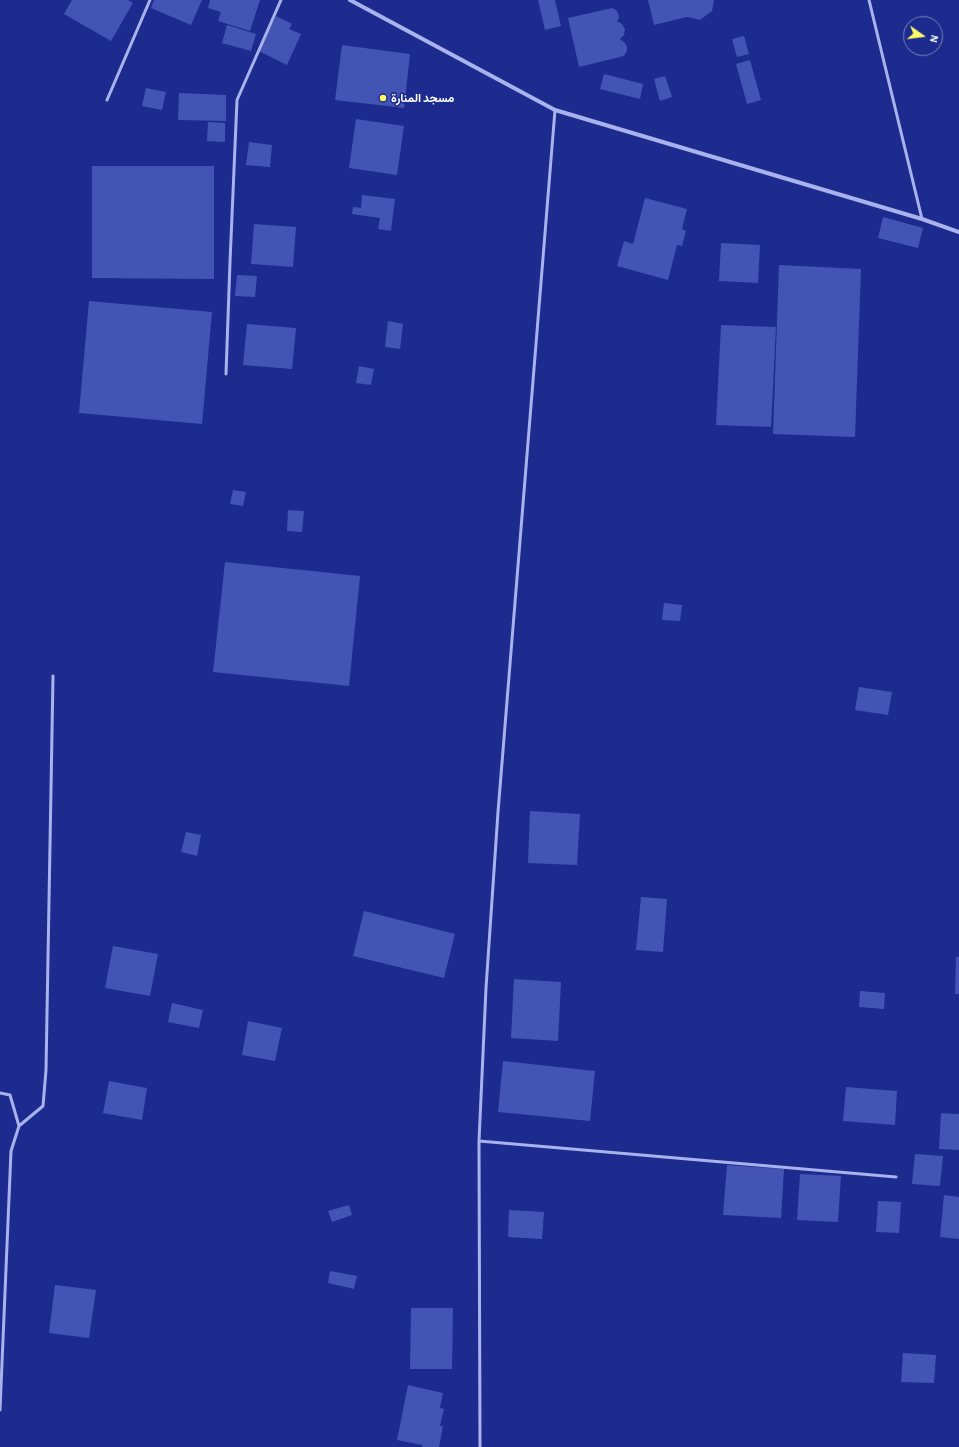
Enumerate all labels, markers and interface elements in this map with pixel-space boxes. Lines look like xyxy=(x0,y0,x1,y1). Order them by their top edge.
north arrow xyxy=(903,16,943,56)
text: N xyxy=(928,34,940,44)
place label: مسجد المنارة xyxy=(391,91,454,105)
marker: مسجد المنارة xyxy=(378,93,388,103)

